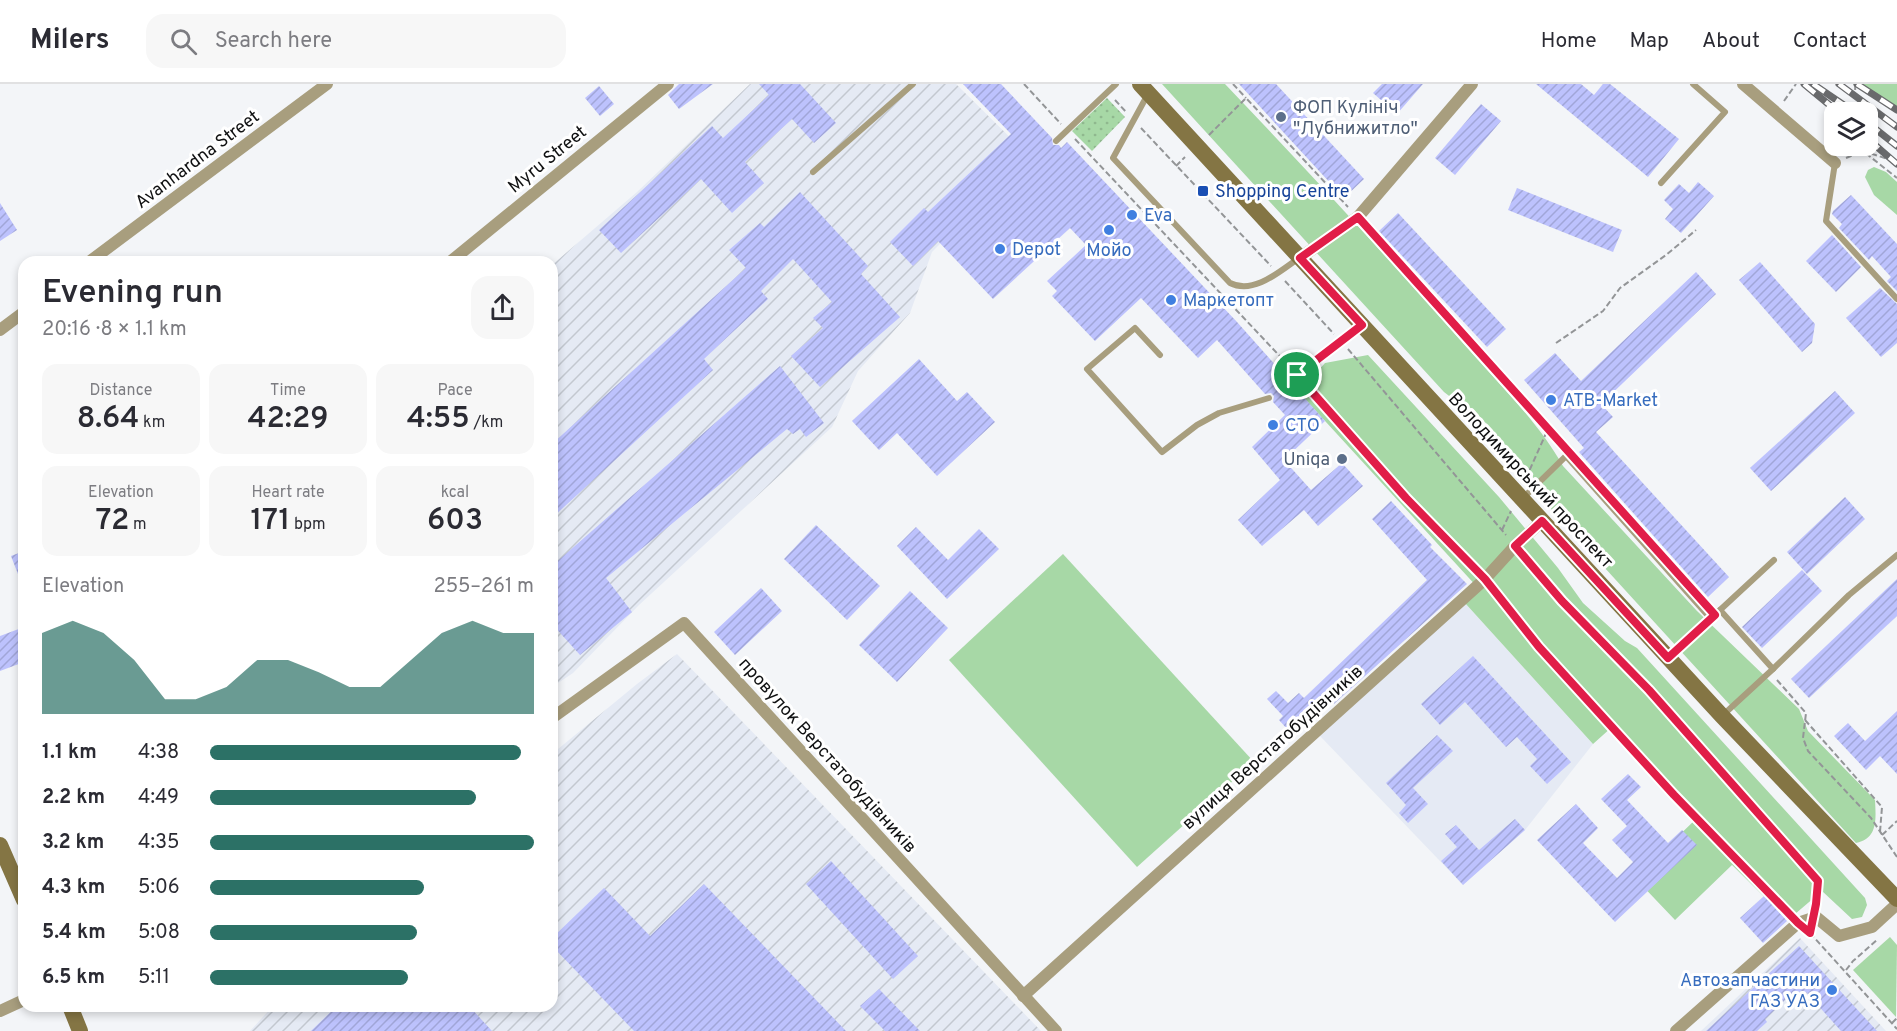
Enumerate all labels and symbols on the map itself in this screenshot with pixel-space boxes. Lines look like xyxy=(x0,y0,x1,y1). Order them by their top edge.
place label: ФОП Кулініч "Лубнижитло" xyxy=(1293,97,1418,141)
street label: Avanhardna Street xyxy=(131,106,265,215)
marker: ФОП Кулініч "Лубнижитло" xyxy=(1274,110,1288,124)
street label: Myru Street xyxy=(504,121,592,199)
place label: Shopping Centre xyxy=(1215,181,1350,204)
marker: Shopping Centre xyxy=(1196,184,1210,198)
place label: Eva xyxy=(1144,205,1172,228)
marker: Eva xyxy=(1125,208,1139,222)
marker: Мойо xyxy=(1102,223,1116,237)
place label: Depot xyxy=(1012,239,1061,262)
place label: Мойо xyxy=(1086,240,1132,263)
marker: Depot xyxy=(993,242,1007,256)
place label: Маркетопт xyxy=(1183,290,1274,313)
marker: Маркетопт xyxy=(1164,293,1178,307)
pin xyxy=(1271,349,1322,400)
street label: Володимирський проспект xyxy=(1442,388,1618,574)
place label: ATB-Market xyxy=(1563,390,1658,413)
marker: ATB-Market xyxy=(1544,393,1558,407)
place label: СТО xyxy=(1285,415,1320,438)
marker: СТО xyxy=(1266,418,1280,432)
place label: Uniqa xyxy=(1283,449,1330,472)
marker: Uniqa xyxy=(1335,452,1349,466)
street label: провулок Верстатобудівників xyxy=(733,653,921,859)
street label: вулиця Верстатобудівників xyxy=(1178,661,1368,836)
place label: Автозапчастини ГАЗ УАЗ xyxy=(1680,970,1820,1014)
marker: Автозапчастини ГАЗ УАЗ xyxy=(1825,983,1839,997)

